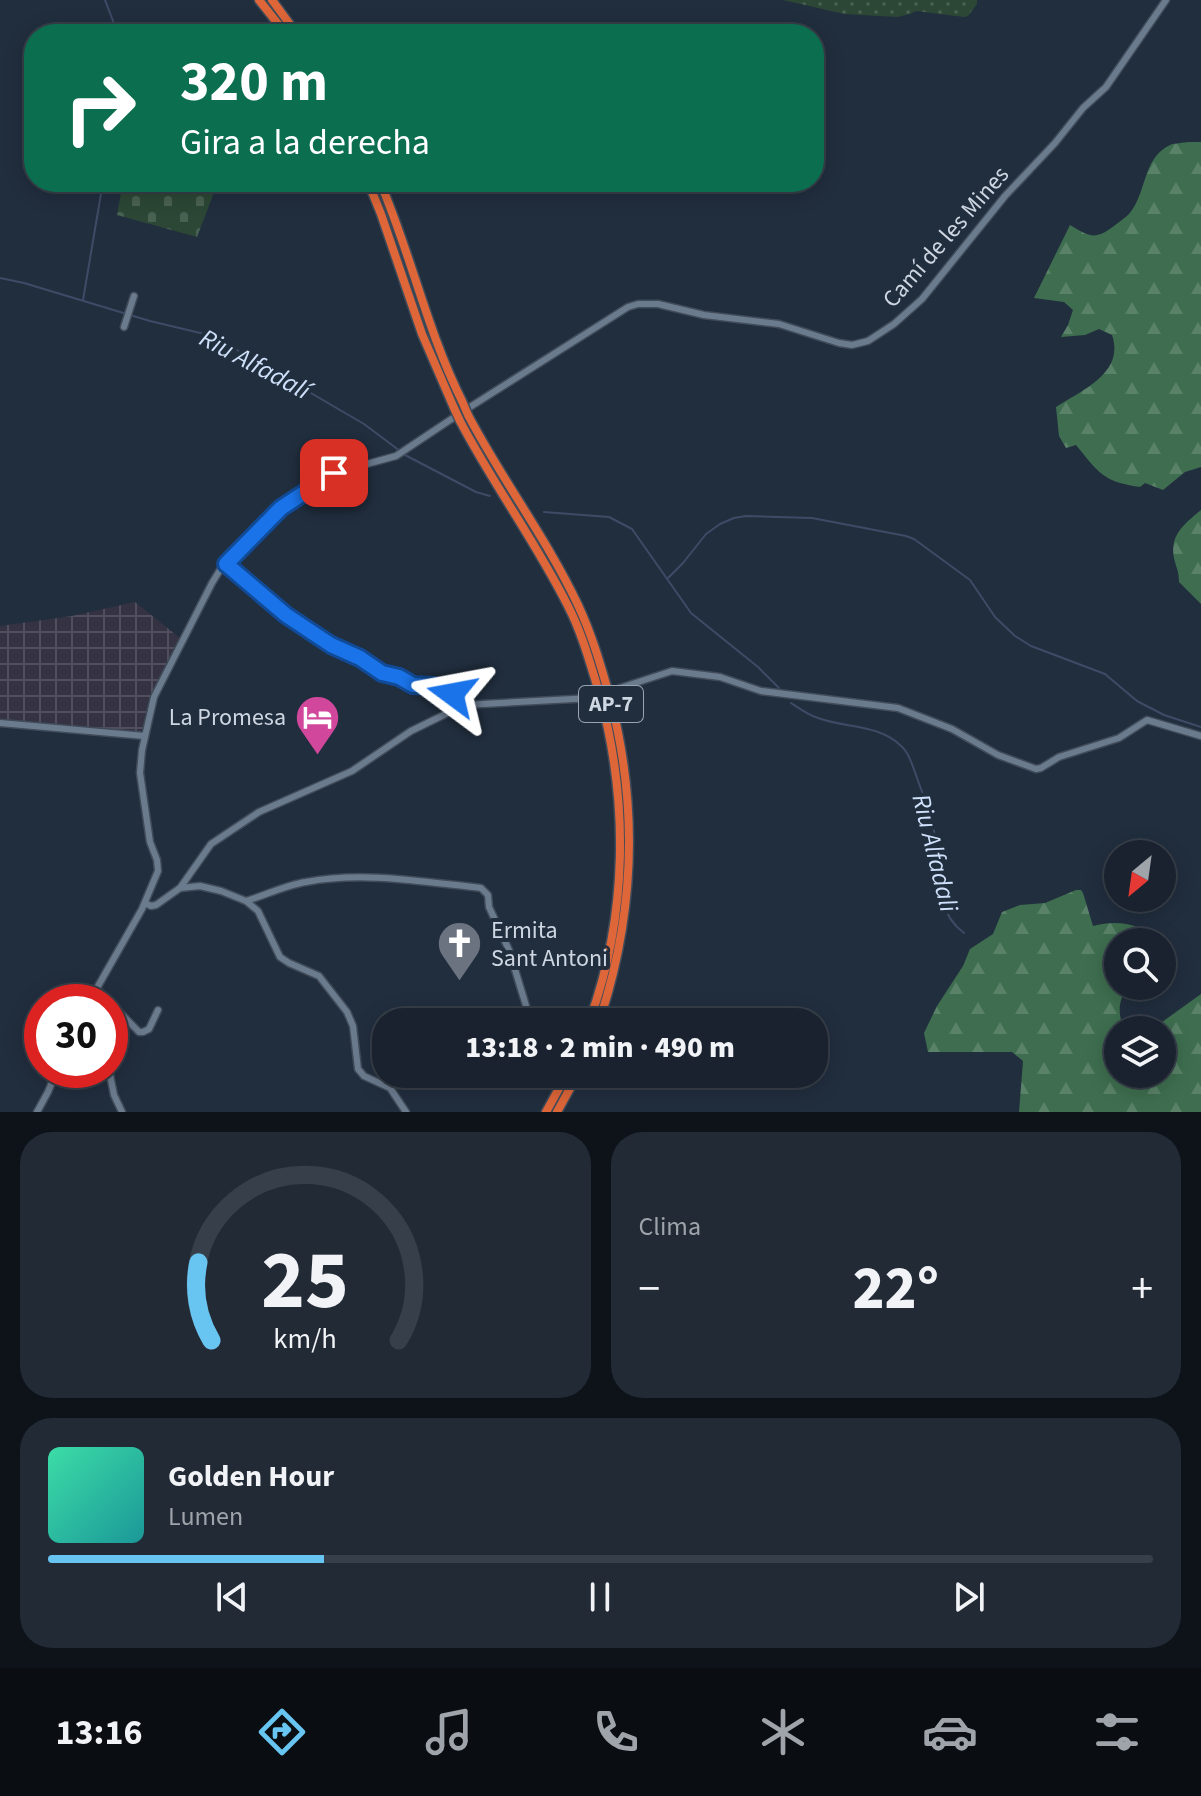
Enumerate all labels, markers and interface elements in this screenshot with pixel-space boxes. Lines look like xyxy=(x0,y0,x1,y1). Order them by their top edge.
text: 320 m xyxy=(180,43,328,122)
icon: right xyxy=(48,56,152,160)
text: Gira a la derecha xyxy=(180,117,430,168)
street label: Camí de les Mines xyxy=(874,158,1018,316)
water label: Riu Alfadalí xyxy=(193,319,320,410)
pin xyxy=(300,439,368,507)
icon: arrive xyxy=(312,451,356,495)
position arrow xyxy=(410,652,494,736)
road number: AP-7 xyxy=(579,686,643,722)
hotel icon: La Promesa xyxy=(293,693,341,756)
place label: La Promesa xyxy=(169,700,286,735)
water label: Riu Alfadali xyxy=(902,790,968,917)
north arrow xyxy=(1104,840,1176,912)
map controls xyxy=(1104,840,1176,1088)
place label: Ermita Sant Antoni xyxy=(491,913,608,976)
church icon: Ermita Sant Antoni xyxy=(436,920,484,983)
button: search xyxy=(1104,928,1176,1000)
speed limit sign: 30 xyxy=(24,984,128,1088)
button: layers xyxy=(1104,1016,1176,1088)
text: 13:18 · 2 min · 490 m xyxy=(465,1026,735,1069)
text: Clima xyxy=(639,1208,701,1245)
text: 25 xyxy=(261,1222,349,1340)
text: 22° xyxy=(853,1247,939,1332)
text: − xyxy=(639,1258,660,1321)
text: + xyxy=(1131,1258,1153,1321)
text: km/h xyxy=(274,1319,337,1359)
text: Golden Hour xyxy=(168,1455,334,1498)
text: Lumen xyxy=(168,1498,243,1535)
icon: previous xyxy=(210,1575,254,1619)
icon: pause xyxy=(578,1575,622,1619)
icon: next xyxy=(947,1575,991,1619)
icon: directions xyxy=(254,1704,310,1760)
icon: music xyxy=(421,1704,477,1760)
icon: phone xyxy=(588,1704,644,1760)
icon: climate xyxy=(755,1704,811,1760)
icon: car xyxy=(922,1704,978,1760)
icon: filters xyxy=(1089,1704,1145,1760)
text: 13:16 xyxy=(56,1707,142,1758)

